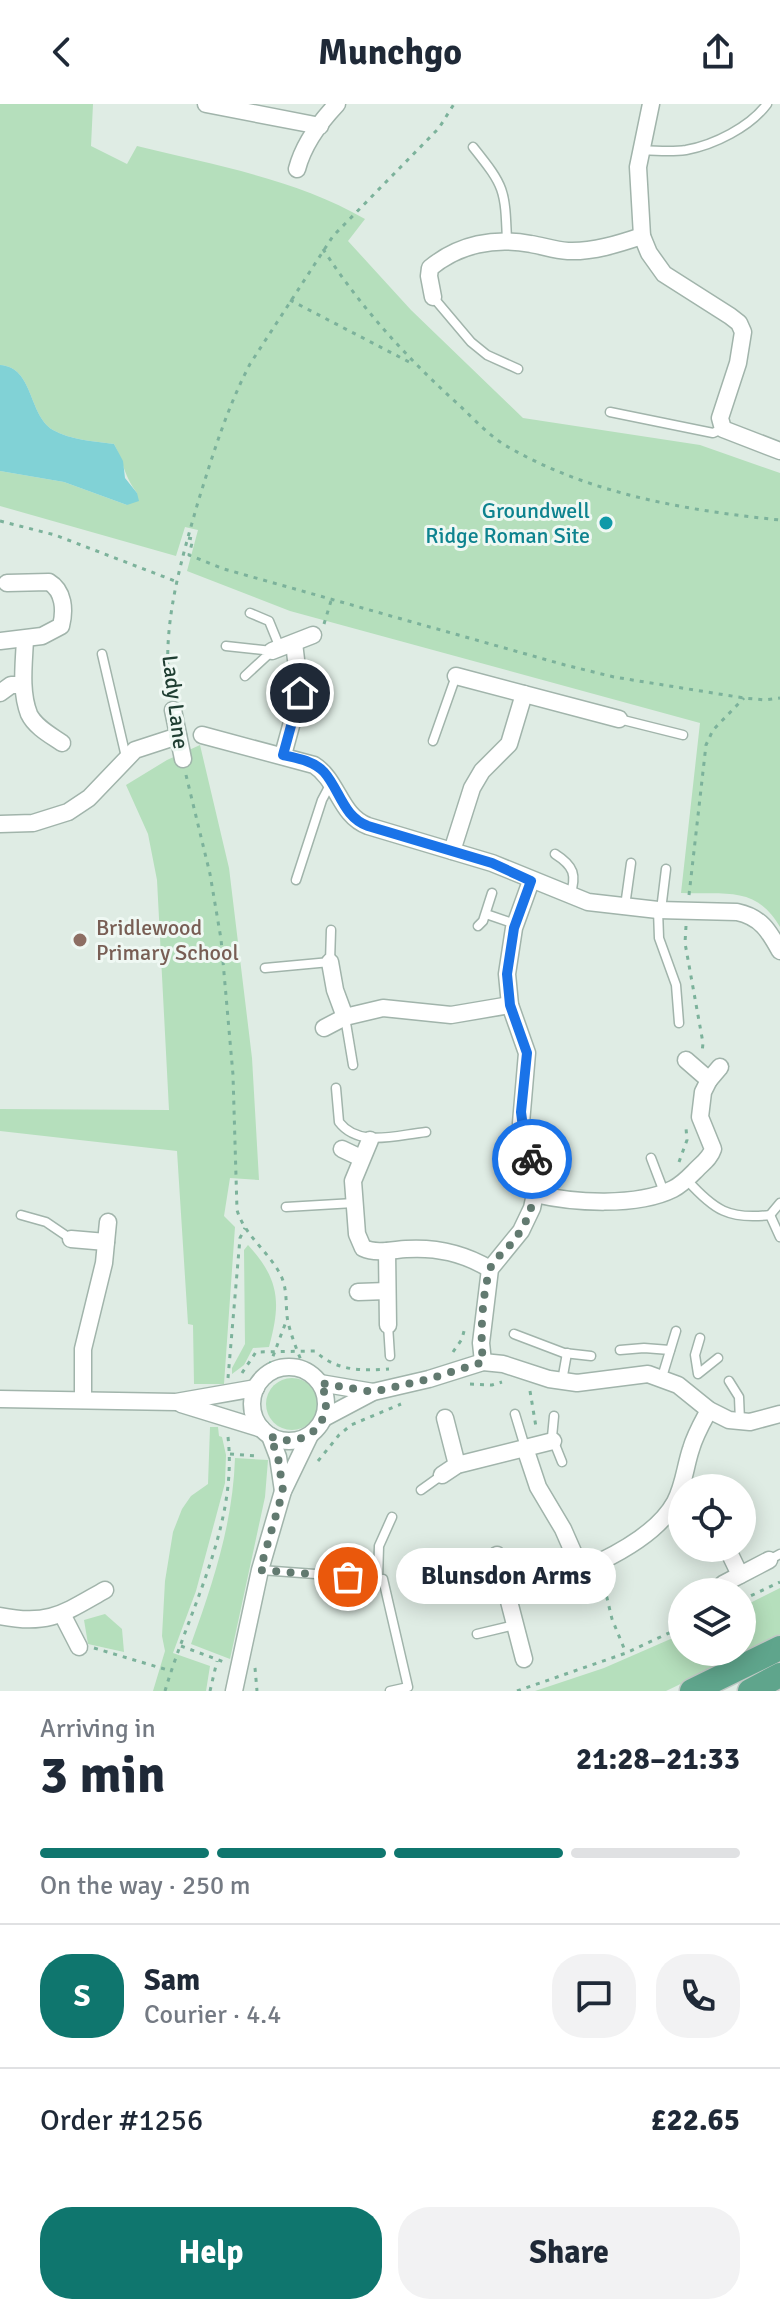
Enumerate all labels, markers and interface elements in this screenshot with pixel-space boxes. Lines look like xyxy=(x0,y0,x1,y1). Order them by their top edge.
icon: back xyxy=(40,30,84,74)
text: Munchgo xyxy=(318,30,462,75)
icon: share xyxy=(696,30,740,74)
place label: Groundwell Ridge Roman Site xyxy=(425,497,590,549)
marker: Groundwell Ridge Roman Site xyxy=(597,514,615,532)
street label: Lady Lane xyxy=(156,653,195,751)
pin xyxy=(266,659,334,727)
icon: home xyxy=(278,671,322,715)
place label: Bridlewood Primary School xyxy=(96,914,239,966)
marker: Bridlewood Primary School xyxy=(71,931,89,949)
courier xyxy=(492,1119,572,1199)
icon: bike xyxy=(510,1137,554,1181)
map controls xyxy=(668,1474,756,1666)
button: locate xyxy=(668,1474,756,1562)
pin xyxy=(314,1543,382,1611)
callout: Blunsdon Arms xyxy=(396,1549,616,1605)
icon: bag xyxy=(326,1555,370,1599)
text: Blunsdon Arms xyxy=(421,1560,591,1592)
button: layers xyxy=(668,1578,756,1666)
text: Arriving in xyxy=(40,1713,156,1745)
text: 21:28–21:33 xyxy=(576,1741,740,1778)
text: 3 min xyxy=(40,1743,166,1807)
text: On the way · 250 m xyxy=(40,1870,250,1902)
button: chat xyxy=(552,1954,636,2038)
button: phone xyxy=(656,1954,740,2038)
text: Sam xyxy=(144,1962,200,1999)
text: S xyxy=(74,1978,90,2015)
text: Courier · 4.4 xyxy=(144,1999,281,2031)
text: Order #1256 xyxy=(40,2102,203,2139)
text: £22.65 xyxy=(650,2102,740,2139)
button: Help xyxy=(40,2207,382,2299)
button: Share xyxy=(398,2207,740,2299)

